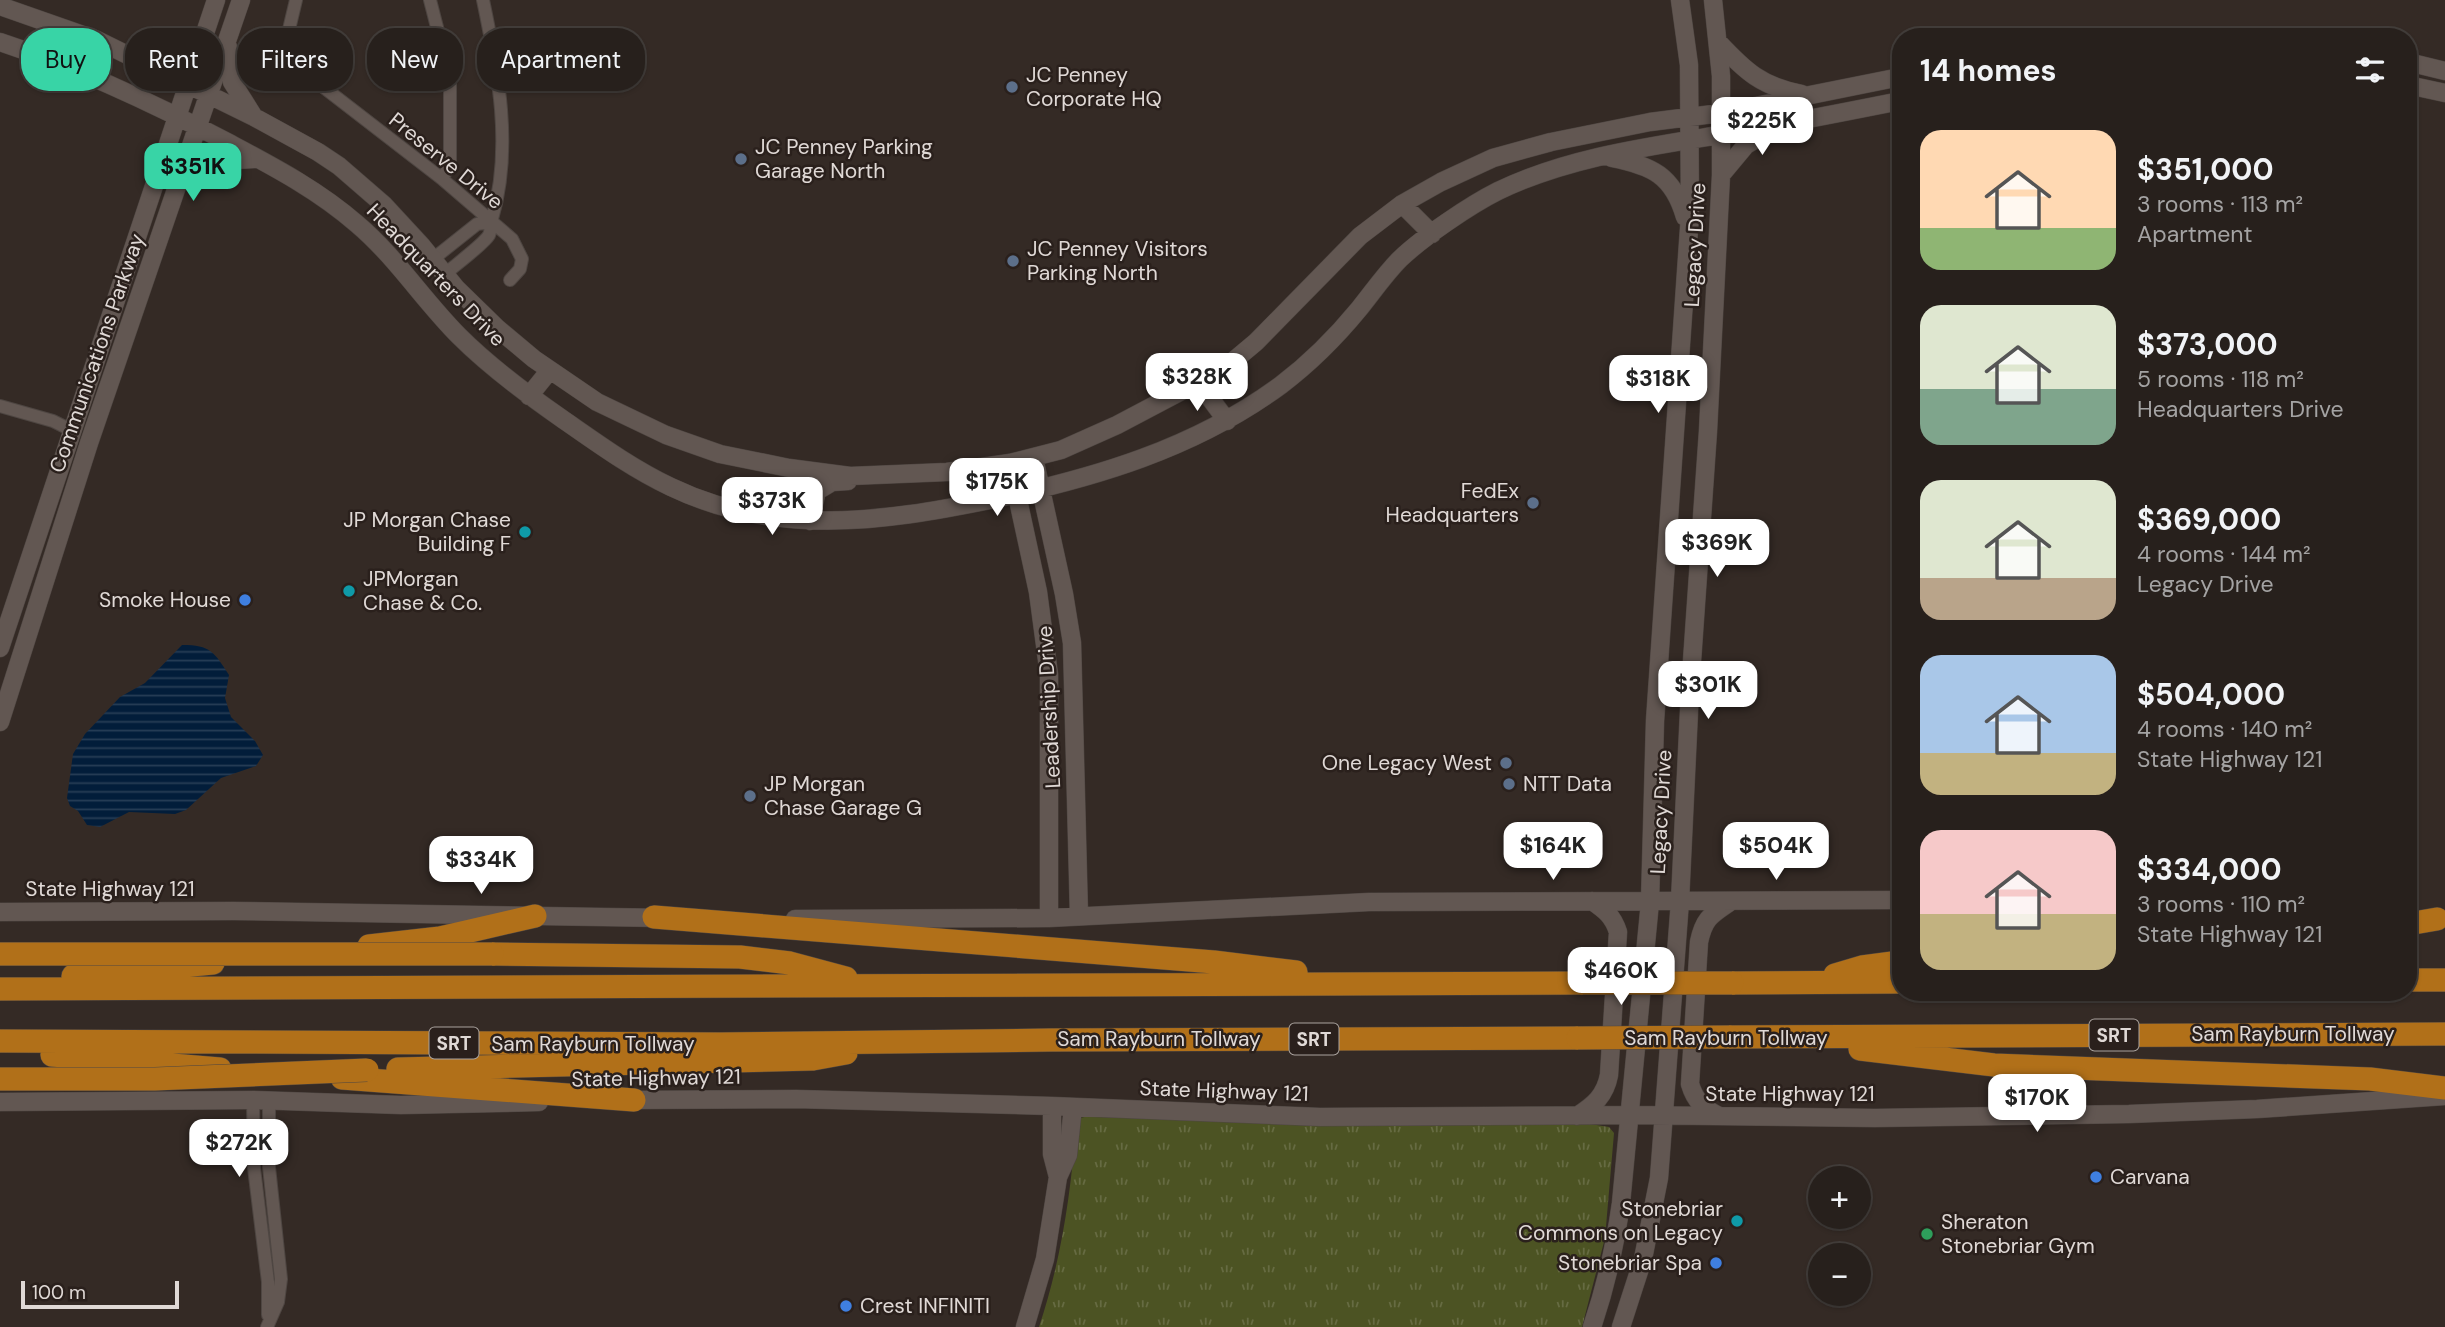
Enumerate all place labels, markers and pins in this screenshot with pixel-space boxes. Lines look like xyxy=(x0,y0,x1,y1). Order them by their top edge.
place label: JC Penney Corporate HQ xyxy=(1026,61,1162,113)
marker: JC Penney Corporate HQ xyxy=(1004,79,1020,95)
pin: $225K xyxy=(1713,97,1811,157)
place label: JC Penney Parking Garage North xyxy=(755,133,933,185)
pin: $351K xyxy=(144,144,242,203)
marker: JC Penney Parking Garage North xyxy=(733,151,749,167)
place label: JC Penney Visitors Parking North xyxy=(1027,235,1208,287)
marker: JC Penney Visitors Parking North xyxy=(1005,253,1021,269)
pin: $328K xyxy=(1148,354,1246,413)
pin: $318K xyxy=(1609,356,1707,415)
pin: $175K xyxy=(948,458,1046,518)
pin: $373K xyxy=(723,477,821,537)
place label: FedEx Headquarters xyxy=(1386,477,1519,529)
marker: FedEx Headquarters xyxy=(1525,495,1541,511)
place label: JP Morgan Chase Building F xyxy=(343,506,511,558)
pin: $369K xyxy=(1668,520,1766,579)
marker: JP Morgan Chase Building F xyxy=(517,524,533,540)
place label: JPMorgan Chase & Co. xyxy=(363,565,482,617)
marker: JPMorgan Chase & Co. xyxy=(341,583,357,599)
place label: Smoke House xyxy=(99,586,231,614)
marker: Smoke House xyxy=(237,592,253,608)
pin: $301K xyxy=(1659,662,1757,721)
place label: One Legacy West xyxy=(1322,749,1492,777)
marker: One Legacy West xyxy=(1498,755,1514,771)
place label: JP Morgan Chase Garage G xyxy=(764,770,922,822)
place label: NTT Data xyxy=(1523,770,1612,798)
marker: NTT Data xyxy=(1501,776,1517,792)
marker: JP Morgan Chase Garage G xyxy=(742,788,758,804)
pin: $164K xyxy=(1504,822,1602,882)
pin: $504K xyxy=(1727,822,1825,882)
pin: $334K xyxy=(432,836,530,896)
pin: $460K xyxy=(1572,948,1670,1007)
pin: $170K xyxy=(1988,1074,2086,1134)
pin: $272K xyxy=(190,1120,288,1179)
place label: Carvana xyxy=(2110,1163,2190,1191)
marker: Carvana xyxy=(2088,1169,2104,1185)
place label: Stonebriar Commons on Legacy xyxy=(1518,1195,1723,1247)
place label: Sheraton Stonebriar Gym xyxy=(1941,1208,2095,1260)
marker: Stonebriar Commons on Legacy xyxy=(1729,1213,1745,1229)
marker: Sheraton Stonebriar Gym xyxy=(1919,1226,1935,1242)
place label: Stonebriar Spa xyxy=(1558,1249,1702,1277)
marker: Stonebriar Spa xyxy=(1708,1255,1724,1271)
place label: Crest INFINITI xyxy=(860,1292,990,1320)
marker: Crest INFINITI xyxy=(838,1298,854,1314)

